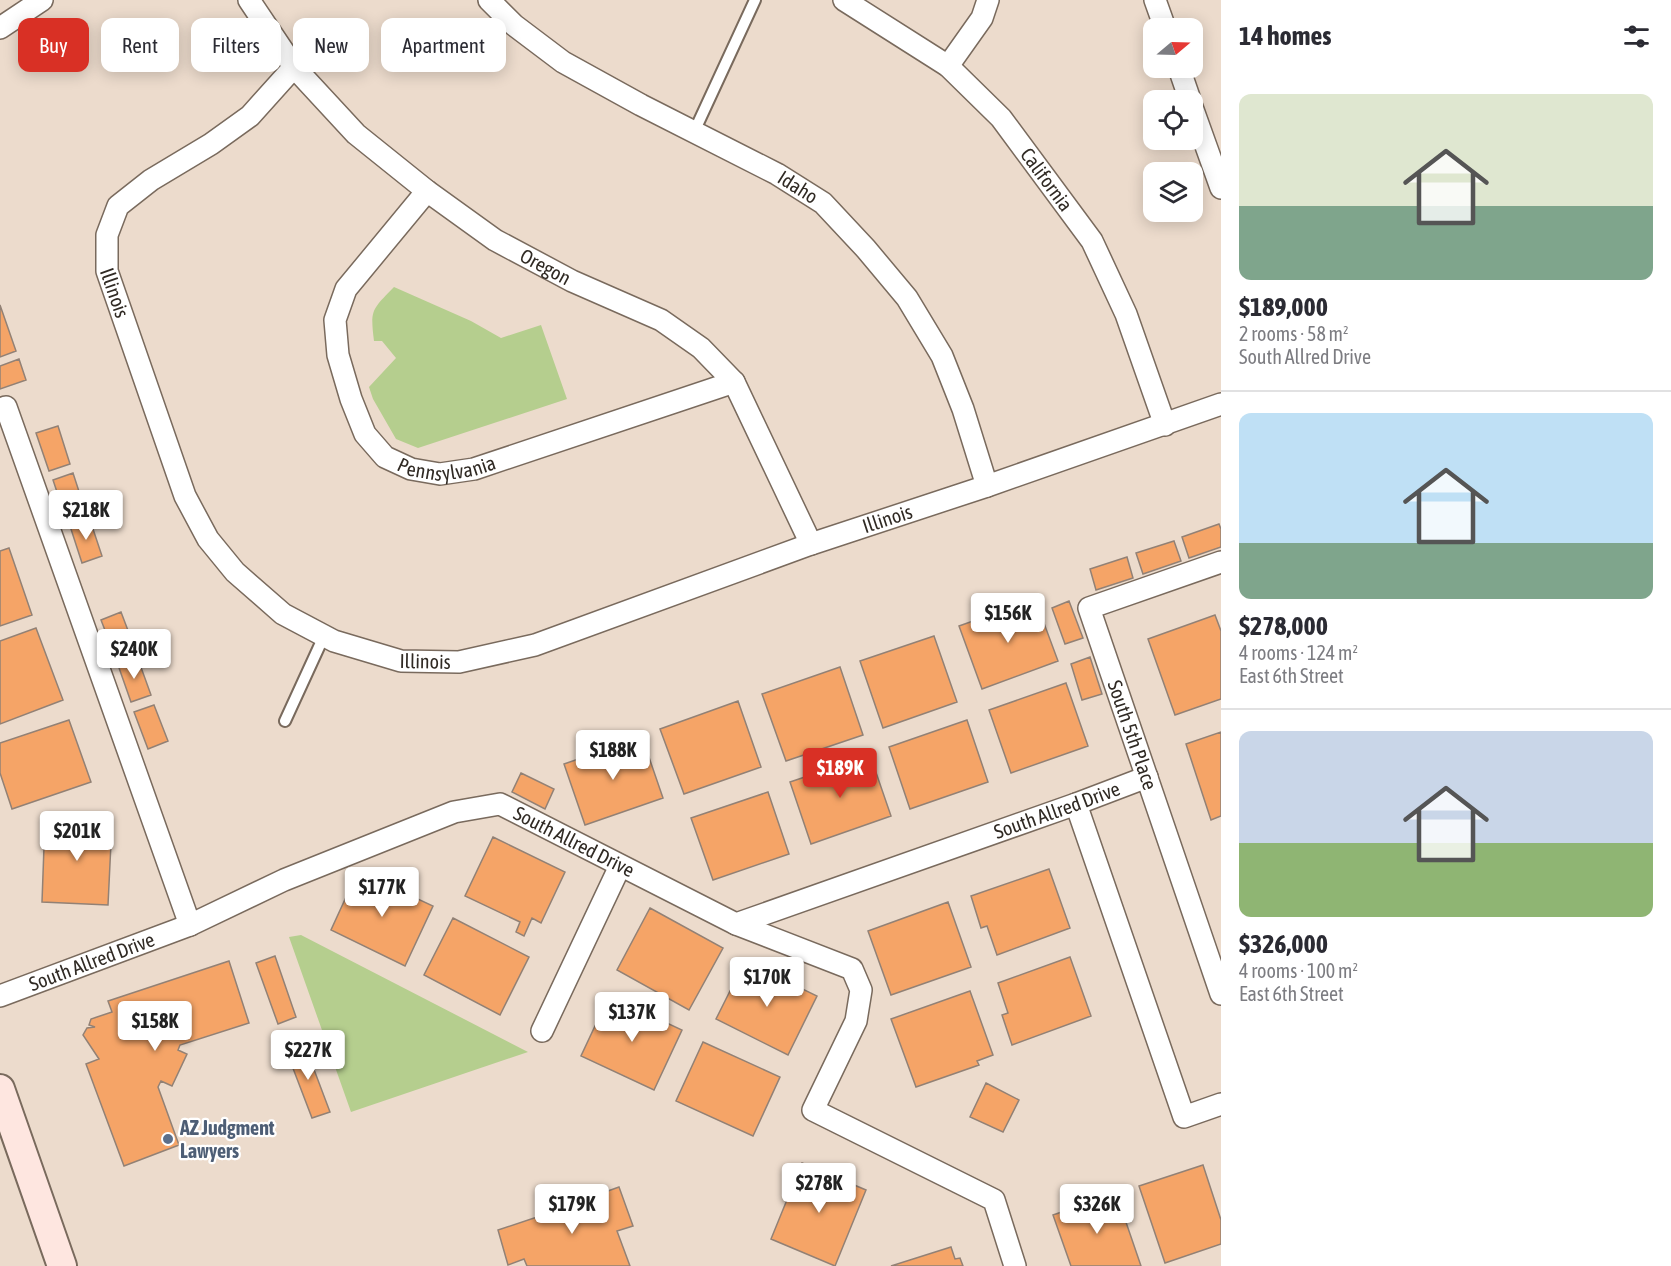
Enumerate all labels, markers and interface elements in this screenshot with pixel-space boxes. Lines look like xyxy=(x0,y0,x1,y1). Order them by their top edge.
chip: Buy xyxy=(18,18,89,72)
chip: Rent xyxy=(101,18,179,72)
chip: Filters xyxy=(191,18,281,72)
chip: New xyxy=(293,18,369,72)
chip: Apartment xyxy=(381,18,506,72)
north arrow xyxy=(1143,18,1203,78)
map controls xyxy=(1143,18,1203,222)
icon: filters xyxy=(1620,20,1653,53)
text: 14 homes xyxy=(1239,21,1332,51)
button: locate xyxy=(1143,90,1203,150)
icon: home xyxy=(1392,133,1500,241)
street label: California xyxy=(1016,143,1078,215)
button: layers xyxy=(1143,162,1203,222)
street label: Idaho xyxy=(774,166,822,208)
street label: Oregon xyxy=(516,244,575,289)
street label: Illinois xyxy=(96,265,134,321)
text: $189,000 xyxy=(1239,292,1328,322)
text: 2 rooms · 58 m² xyxy=(1239,322,1349,345)
text: South Allred Drive xyxy=(1239,345,1371,368)
street label: Pennsylvania xyxy=(394,451,498,485)
icon: home xyxy=(1392,452,1500,560)
pin: $218K xyxy=(44,490,128,541)
text: $218K xyxy=(63,498,109,521)
street label: Illinois xyxy=(859,499,915,537)
pin: $156K xyxy=(966,593,1050,644)
text: $156K xyxy=(985,601,1031,624)
text: $278,000 xyxy=(1239,611,1328,641)
pin: $240K xyxy=(92,629,176,680)
text: $240K xyxy=(111,637,157,660)
text: 4 rooms · 124 m² xyxy=(1239,641,1358,664)
street label: Illinois xyxy=(399,649,451,673)
text: East 6th Street xyxy=(1239,664,1344,687)
street label: South 5th Place xyxy=(1104,677,1162,793)
pin: $188K xyxy=(571,730,655,781)
text: $188K xyxy=(590,738,636,761)
pin: $189K xyxy=(798,748,882,799)
text: $189K xyxy=(817,756,863,779)
icon: home xyxy=(1392,770,1500,878)
street label: South Allred Drive xyxy=(991,776,1123,843)
street label: South Allred Drive xyxy=(510,801,638,881)
pin: $201K xyxy=(35,811,119,862)
text: $201K xyxy=(54,819,100,842)
pin: $177K xyxy=(340,867,424,918)
text: $177K xyxy=(359,875,405,898)
street label: South Allred Drive xyxy=(26,927,158,995)
text: $326,000 xyxy=(1239,929,1328,959)
pin: $170K xyxy=(725,957,809,1008)
text: 4 rooms · 100 m² xyxy=(1239,959,1358,982)
text: $170K xyxy=(744,965,790,988)
text: East 6th Street xyxy=(1239,982,1344,1005)
pin: $137K xyxy=(590,992,674,1043)
text: $137K xyxy=(609,1000,655,1023)
pin: $158K xyxy=(113,1001,197,1052)
text: $158K xyxy=(132,1009,178,1032)
pin: $227K xyxy=(266,1030,350,1081)
text: $227K xyxy=(285,1038,331,1061)
place label: AZ Judgment Lawyers xyxy=(179,1116,275,1162)
marker: AZ Judgment Lawyers xyxy=(161,1132,175,1146)
pin: $278K xyxy=(777,1163,861,1214)
text: $278K xyxy=(796,1171,842,1194)
pin: $179K xyxy=(530,1184,614,1235)
pin: $326K xyxy=(1055,1184,1139,1235)
text: $179K xyxy=(549,1192,595,1215)
text: $326K xyxy=(1074,1192,1120,1215)

